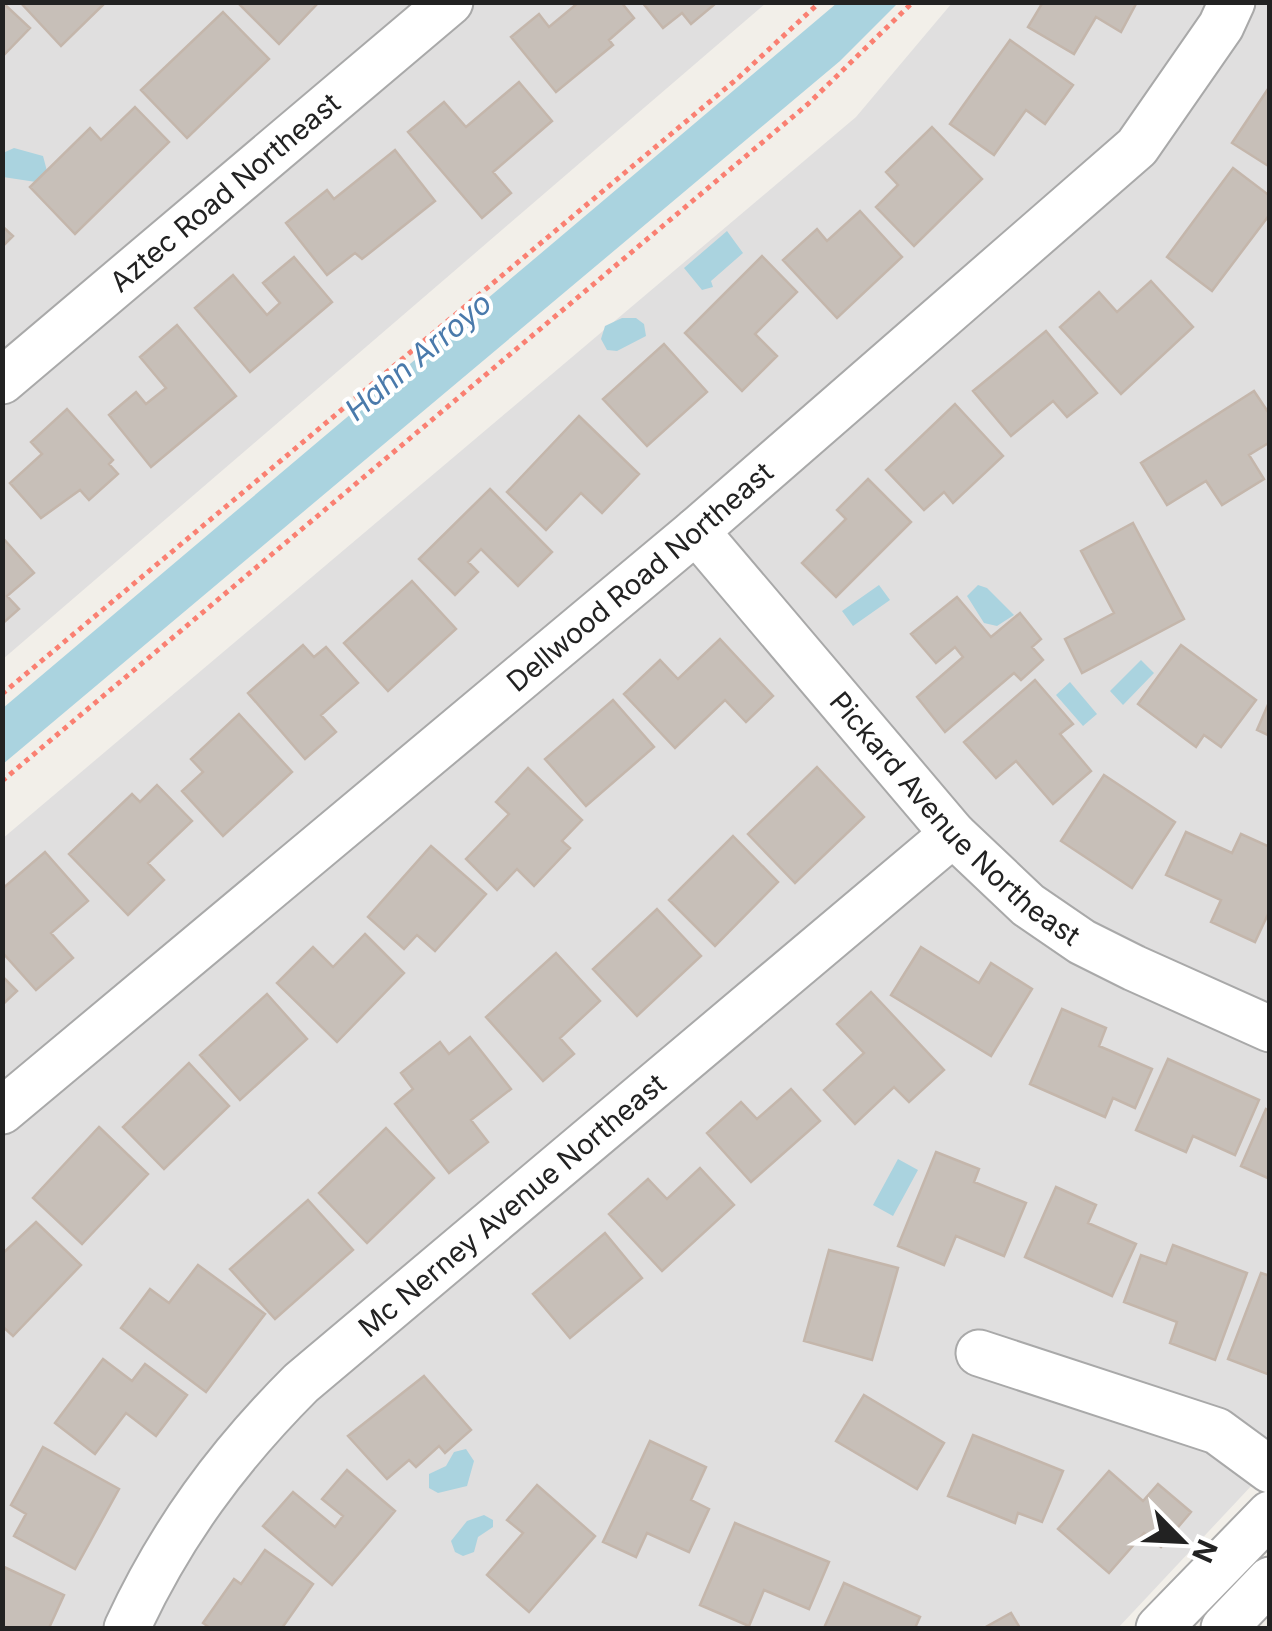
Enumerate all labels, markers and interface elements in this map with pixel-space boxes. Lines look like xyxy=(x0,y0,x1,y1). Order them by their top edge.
street label: Aztec Road Northeast xyxy=(103,86,347,299)
water label: Hahn Arroyo xyxy=(338,284,498,428)
street label: Dellwood Road Northeast xyxy=(500,455,780,699)
street label: Pickard Avenue Northeast xyxy=(823,685,1087,953)
street label: Mc Nerney Avenue Northeast xyxy=(352,1066,672,1344)
north arrow xyxy=(1132,1491,1232,1591)
text: N xyxy=(1185,1535,1225,1568)

